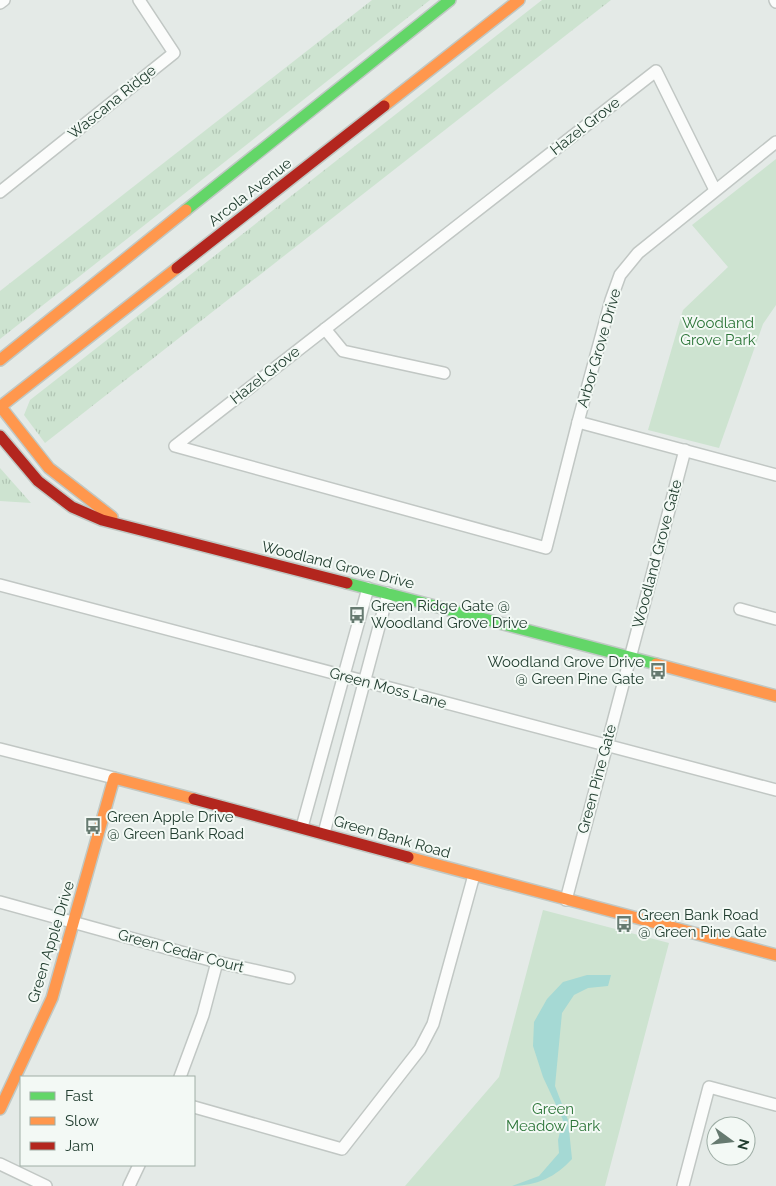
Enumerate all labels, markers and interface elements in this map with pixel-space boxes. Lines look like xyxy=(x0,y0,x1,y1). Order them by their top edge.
street label: Wascana Ridge xyxy=(64,61,160,143)
street label: Hazel Grove xyxy=(547,93,624,159)
street label: Arcola Avenue xyxy=(205,154,295,230)
street label: Arbor Grove Drive xyxy=(573,286,625,410)
park label: Woodland Grove Park xyxy=(680,314,756,349)
street label: Hazel Grove xyxy=(227,342,304,408)
street label: Woodland Grove Gate xyxy=(628,477,686,630)
street label: Woodland Grove Drive xyxy=(260,537,416,593)
place label: Green Ridge Gate @ Woodland Grove Drive xyxy=(371,597,528,632)
bus stop icon: Green Ridge Gate @ Woodland Grove Drive xyxy=(347,605,367,625)
place label: Woodland Grove Drive @ Green Pine Gate xyxy=(487,653,644,688)
bus stop icon: Woodland Grove Drive @ Green Pine Gate xyxy=(648,661,668,681)
street label: Green Moss Lane xyxy=(327,664,449,712)
street label: Green Pine Gate xyxy=(574,722,620,836)
place label: Green Apple Drive @ Green Bank Road xyxy=(107,808,244,843)
street label: Green Bank Road xyxy=(332,812,452,862)
bus stop icon: Green Apple Drive @ Green Bank Road xyxy=(83,816,103,836)
street label: Green Apple Drive xyxy=(24,879,78,1005)
place label: Green Bank Road @ Green Pine Gate xyxy=(638,906,767,941)
bus stop icon: Green Bank Road @ Green Pine Gate xyxy=(614,914,634,934)
street label: Green Cedar Court xyxy=(116,926,246,976)
legend xyxy=(20,1076,195,1166)
text: Fast xyxy=(65,1087,93,1105)
park label: Green Meadow Park xyxy=(506,1100,600,1135)
text: Slow xyxy=(65,1112,99,1130)
north arrow xyxy=(706,1116,756,1166)
text: Jam xyxy=(65,1137,94,1155)
text: N xyxy=(734,1137,753,1152)

